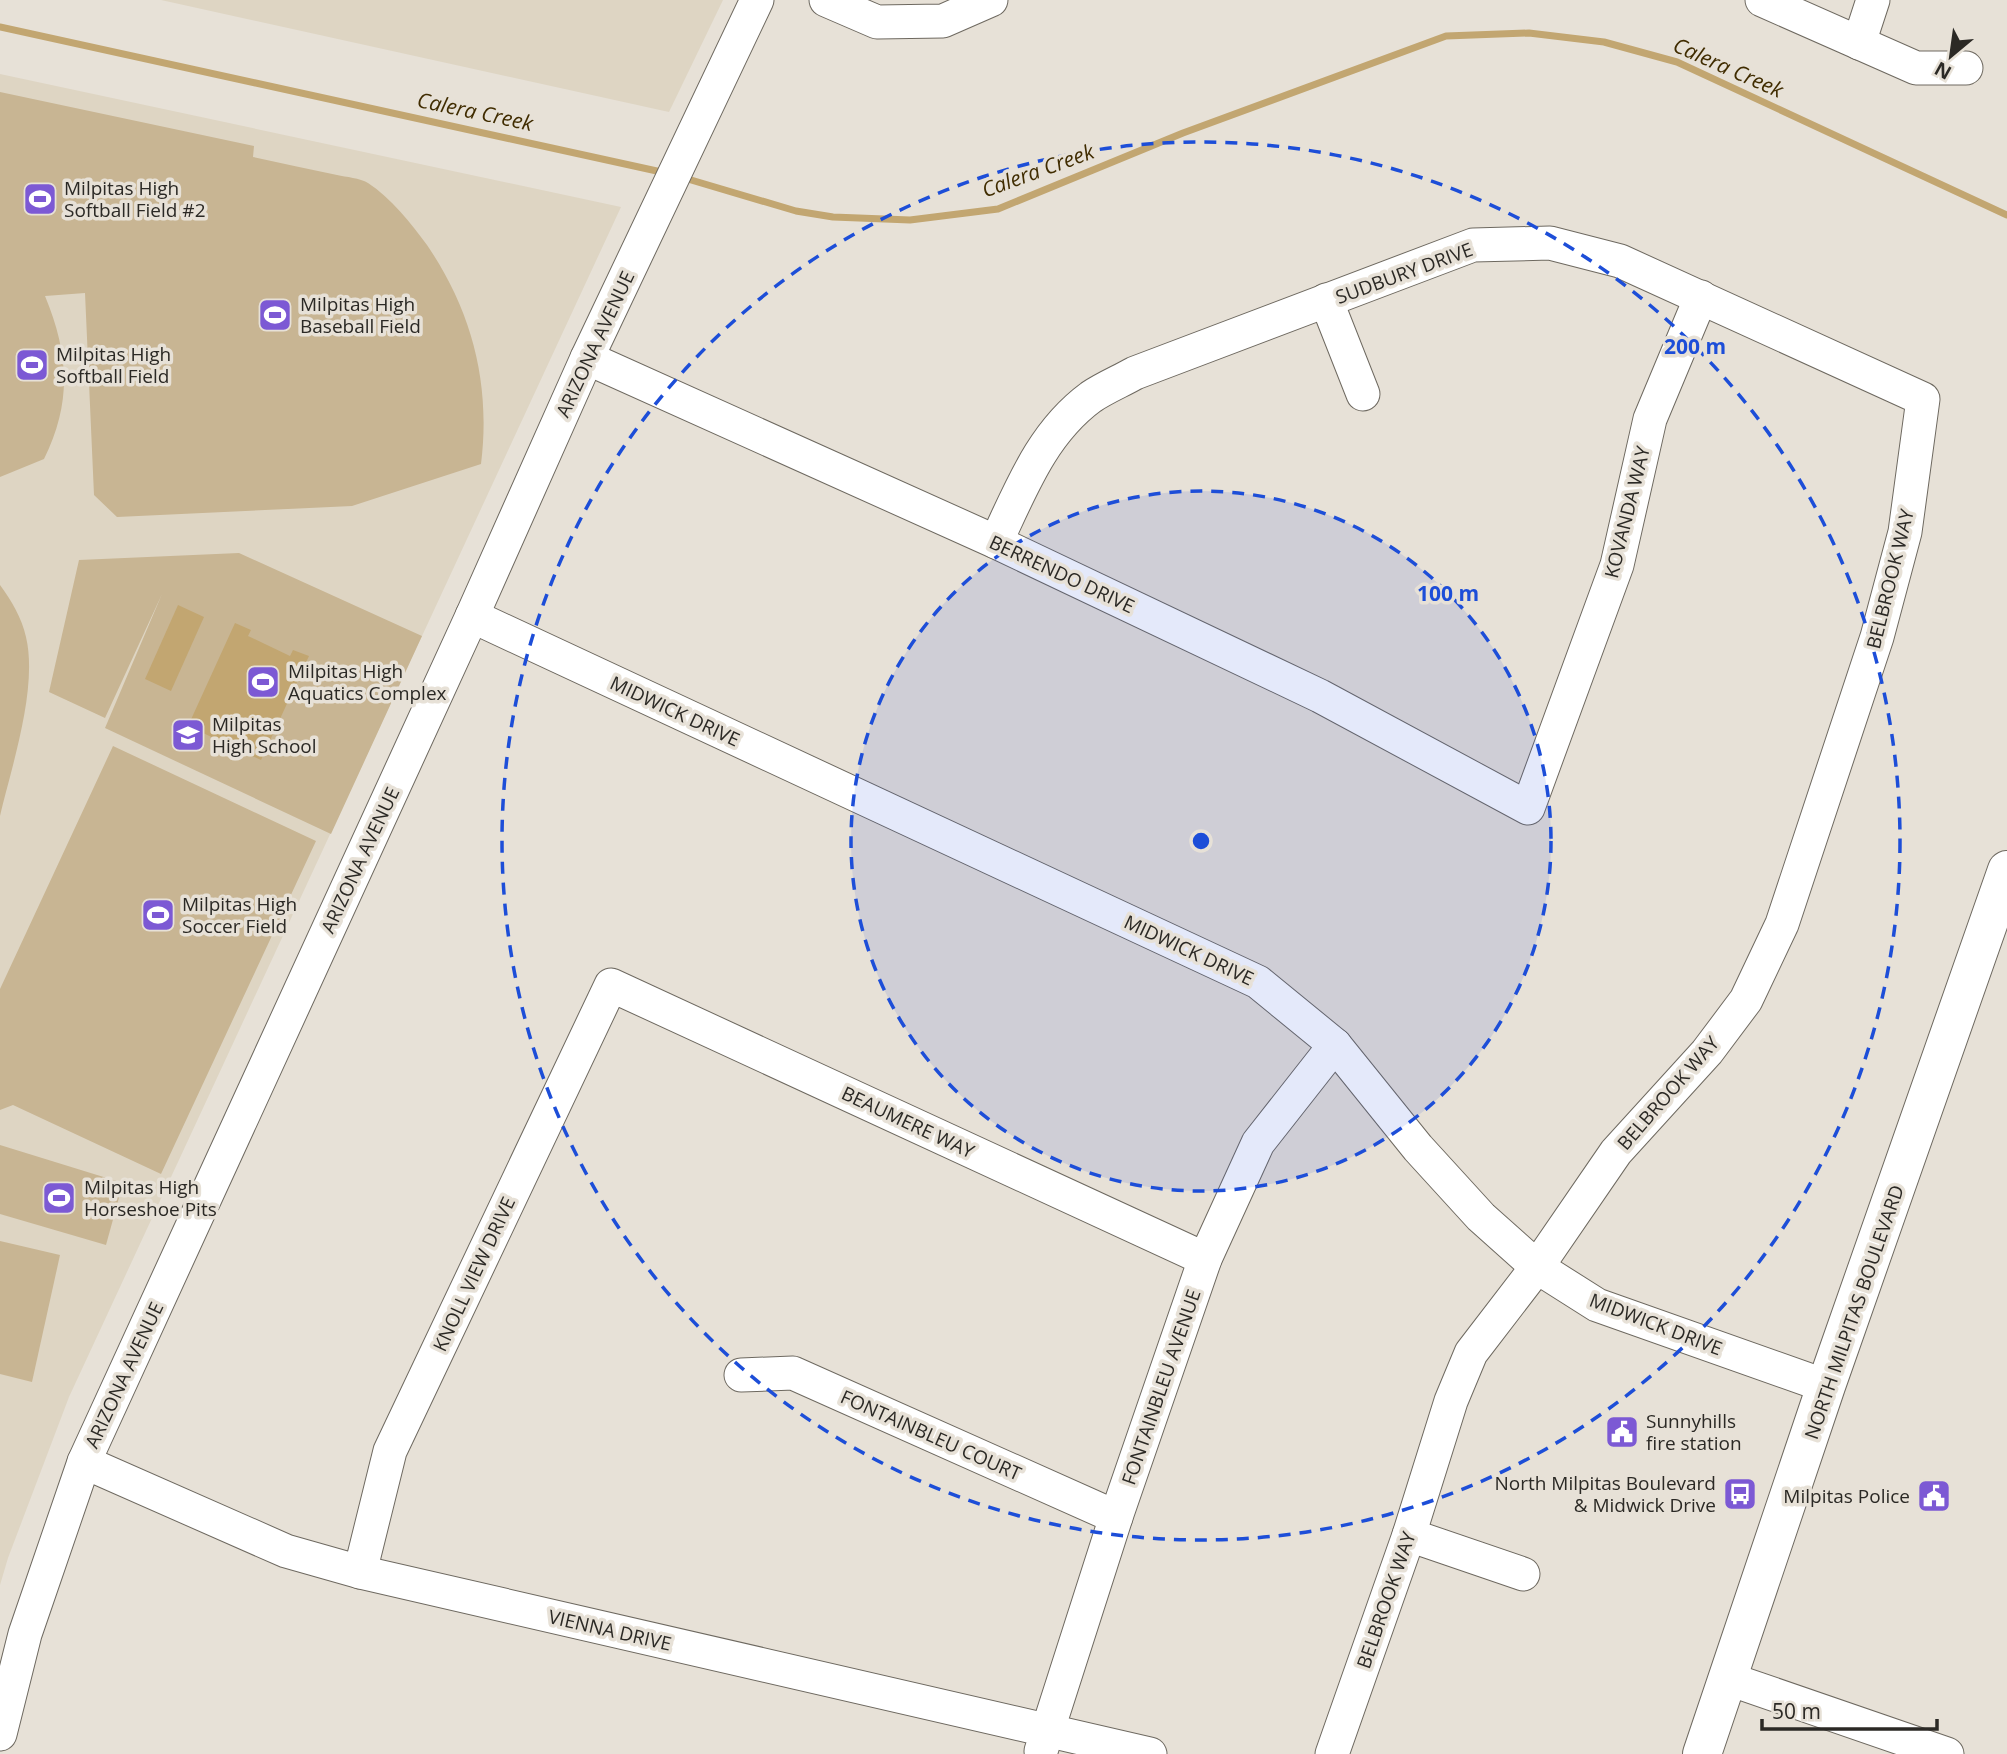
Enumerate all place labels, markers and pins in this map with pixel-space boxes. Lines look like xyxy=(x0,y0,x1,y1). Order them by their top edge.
place label: Milpitas High Softball Field #2 xyxy=(64,175,206,223)
sports icon: Milpitas High Softball Field #2 xyxy=(21,180,59,218)
place label: Milpitas High Baseball Field xyxy=(300,291,421,339)
sports icon: Milpitas High Baseball Field xyxy=(256,296,294,334)
place label: Milpitas High Softball Field xyxy=(56,341,171,389)
sports icon: Milpitas High Softball Field xyxy=(13,346,51,384)
place label: Milpitas High Aquatics Complex xyxy=(288,658,447,706)
sports icon: Milpitas High Aquatics Complex xyxy=(244,663,282,701)
place label: Milpitas High School xyxy=(212,711,317,759)
school or university icon: Milpitas High School xyxy=(169,716,207,754)
centre of rings xyxy=(1189,829,1213,853)
place label: Milpitas High Soccer Field xyxy=(182,891,297,939)
sports icon: Milpitas High Soccer Field xyxy=(139,896,177,934)
place label: Milpitas High Horseshoe Pits xyxy=(84,1174,217,1222)
sports icon: Milpitas High Horseshoe Pits xyxy=(40,1179,78,1217)
place label: Sunnyhills fire station xyxy=(1646,1408,1742,1456)
public building icon: Sunnyhills fire station xyxy=(1603,1413,1641,1451)
place label: North Milpitas Boulevard & Midwick Drive xyxy=(1494,1470,1716,1518)
bus stop icon: North Milpitas Boulevard & Midwick Drive xyxy=(1721,1475,1759,1513)
public building icon: Milpitas Police xyxy=(1915,1477,1953,1515)
place label: Milpitas Police xyxy=(1783,1483,1910,1509)

